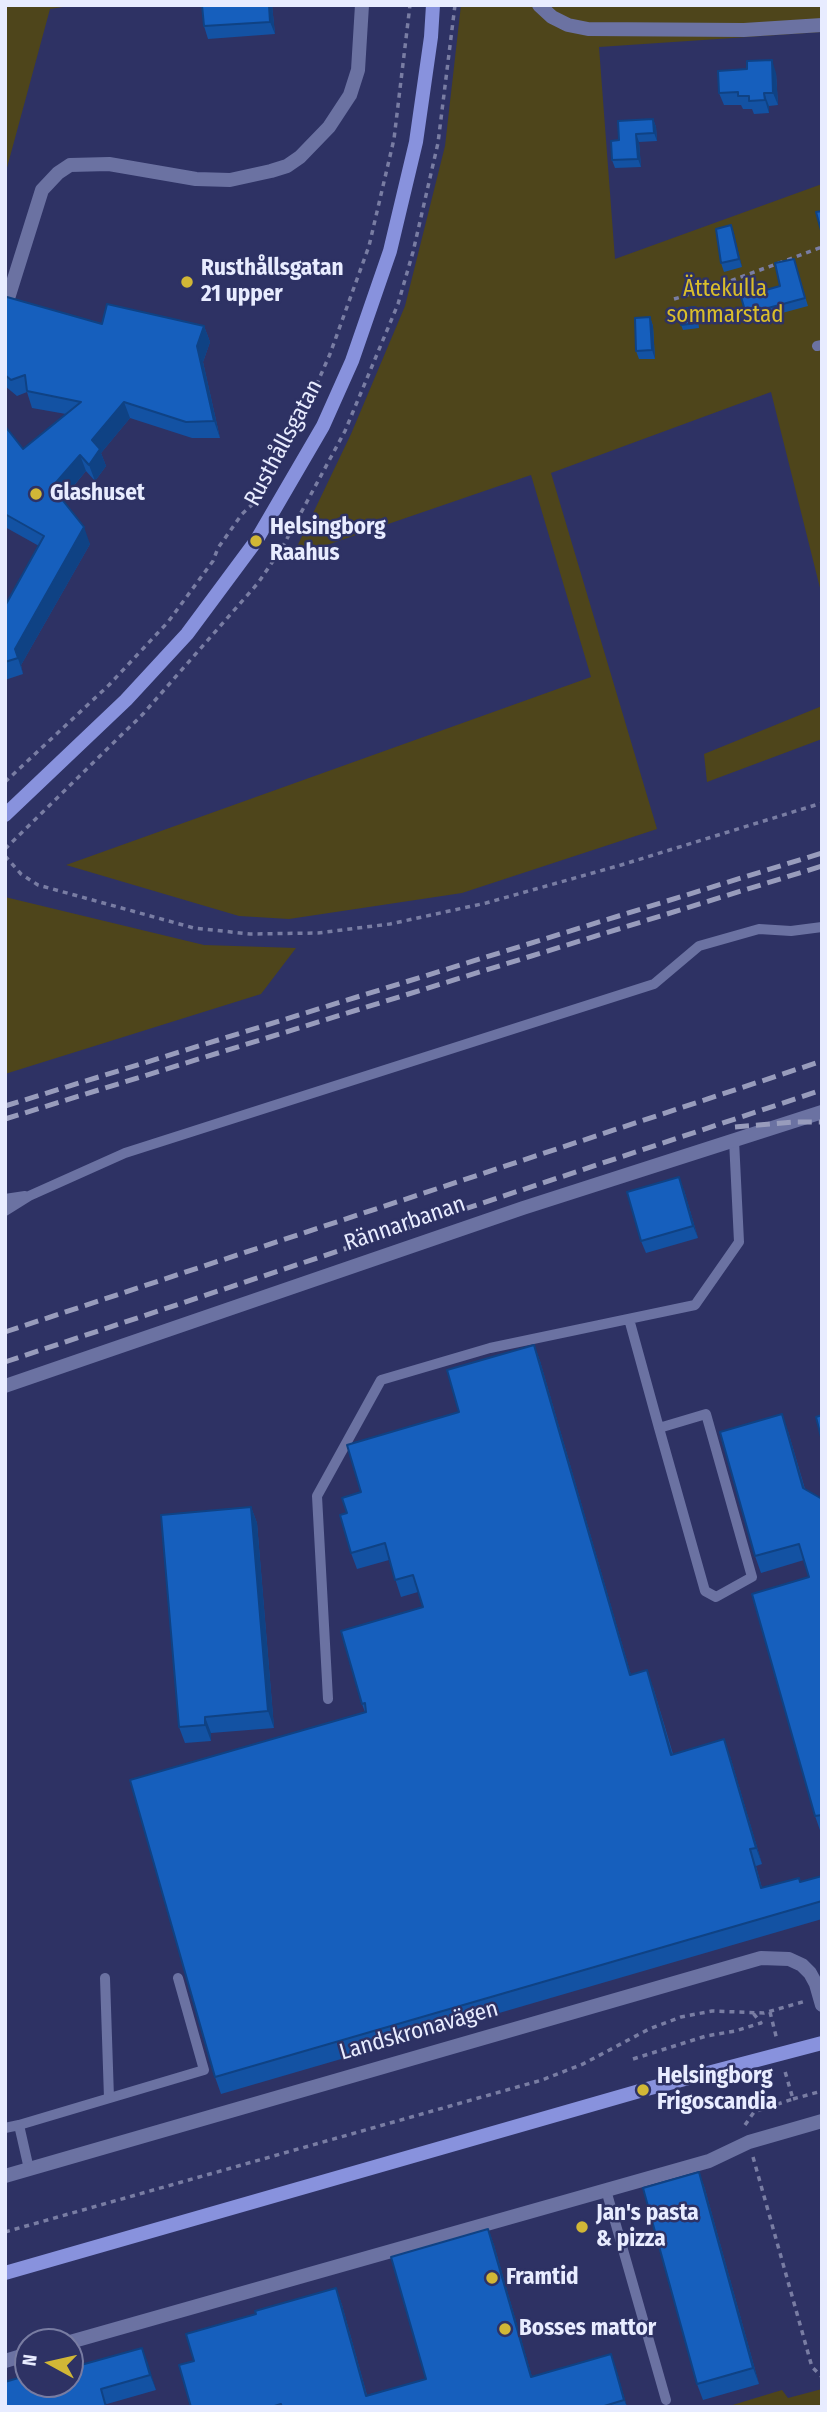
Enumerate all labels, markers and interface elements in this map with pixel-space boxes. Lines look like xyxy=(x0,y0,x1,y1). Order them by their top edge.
place label: Rusthållsgatan 21 upper xyxy=(201,255,344,309)
marker: Rusthållsgatan 21 upper xyxy=(179,274,195,290)
park label: Ättekulla sommarstad xyxy=(666,276,784,330)
street label: Rusthållsgatan xyxy=(239,375,329,511)
place label: Glashuset xyxy=(50,480,145,508)
marker: Glashuset xyxy=(28,486,44,502)
place label: Helsingborg Raahus xyxy=(270,514,386,568)
marker: Helsingborg Raahus xyxy=(248,533,264,549)
street label: Rännarbanan xyxy=(341,1190,469,1258)
street label: Landskronavägen xyxy=(337,1995,501,2067)
place label: Helsingborg Frigoscandia xyxy=(657,2063,777,2117)
marker: Helsingborg Frigoscandia xyxy=(635,2082,651,2098)
place label: Jan's pasta & pizza xyxy=(596,2200,699,2254)
marker: Jan's pasta & pizza xyxy=(574,2219,590,2235)
place label: Framtid xyxy=(506,2264,579,2292)
marker: Framtid xyxy=(484,2270,500,2286)
place label: Bosses mattor xyxy=(519,2315,656,2343)
marker: Bosses mattor xyxy=(497,2321,513,2337)
north arrow xyxy=(14,2328,84,2398)
text: N xyxy=(18,2353,42,2368)

